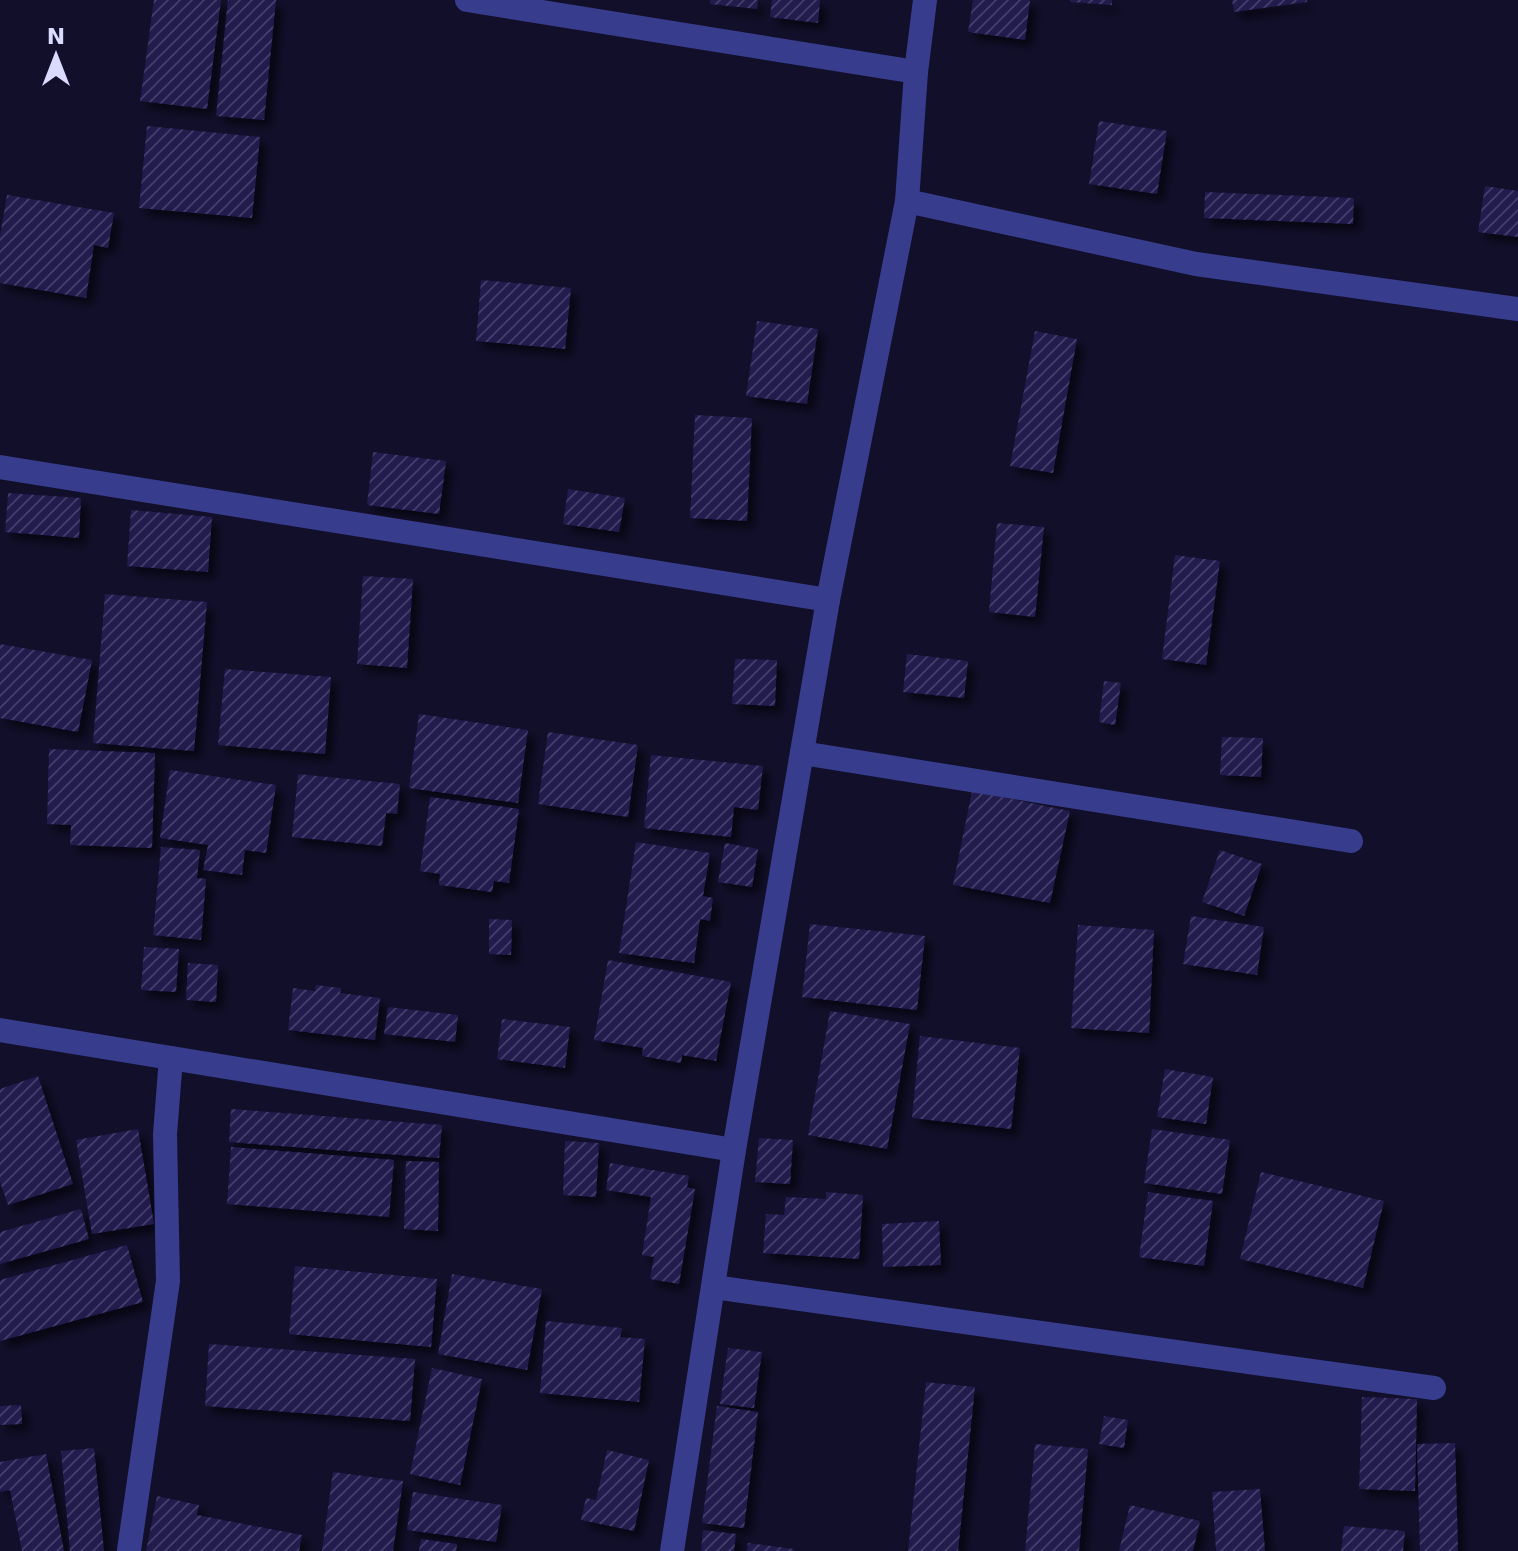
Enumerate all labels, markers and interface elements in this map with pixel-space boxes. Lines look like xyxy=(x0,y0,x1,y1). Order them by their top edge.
north arrow xyxy=(16,16,96,96)
text: N xyxy=(47,24,65,49)

